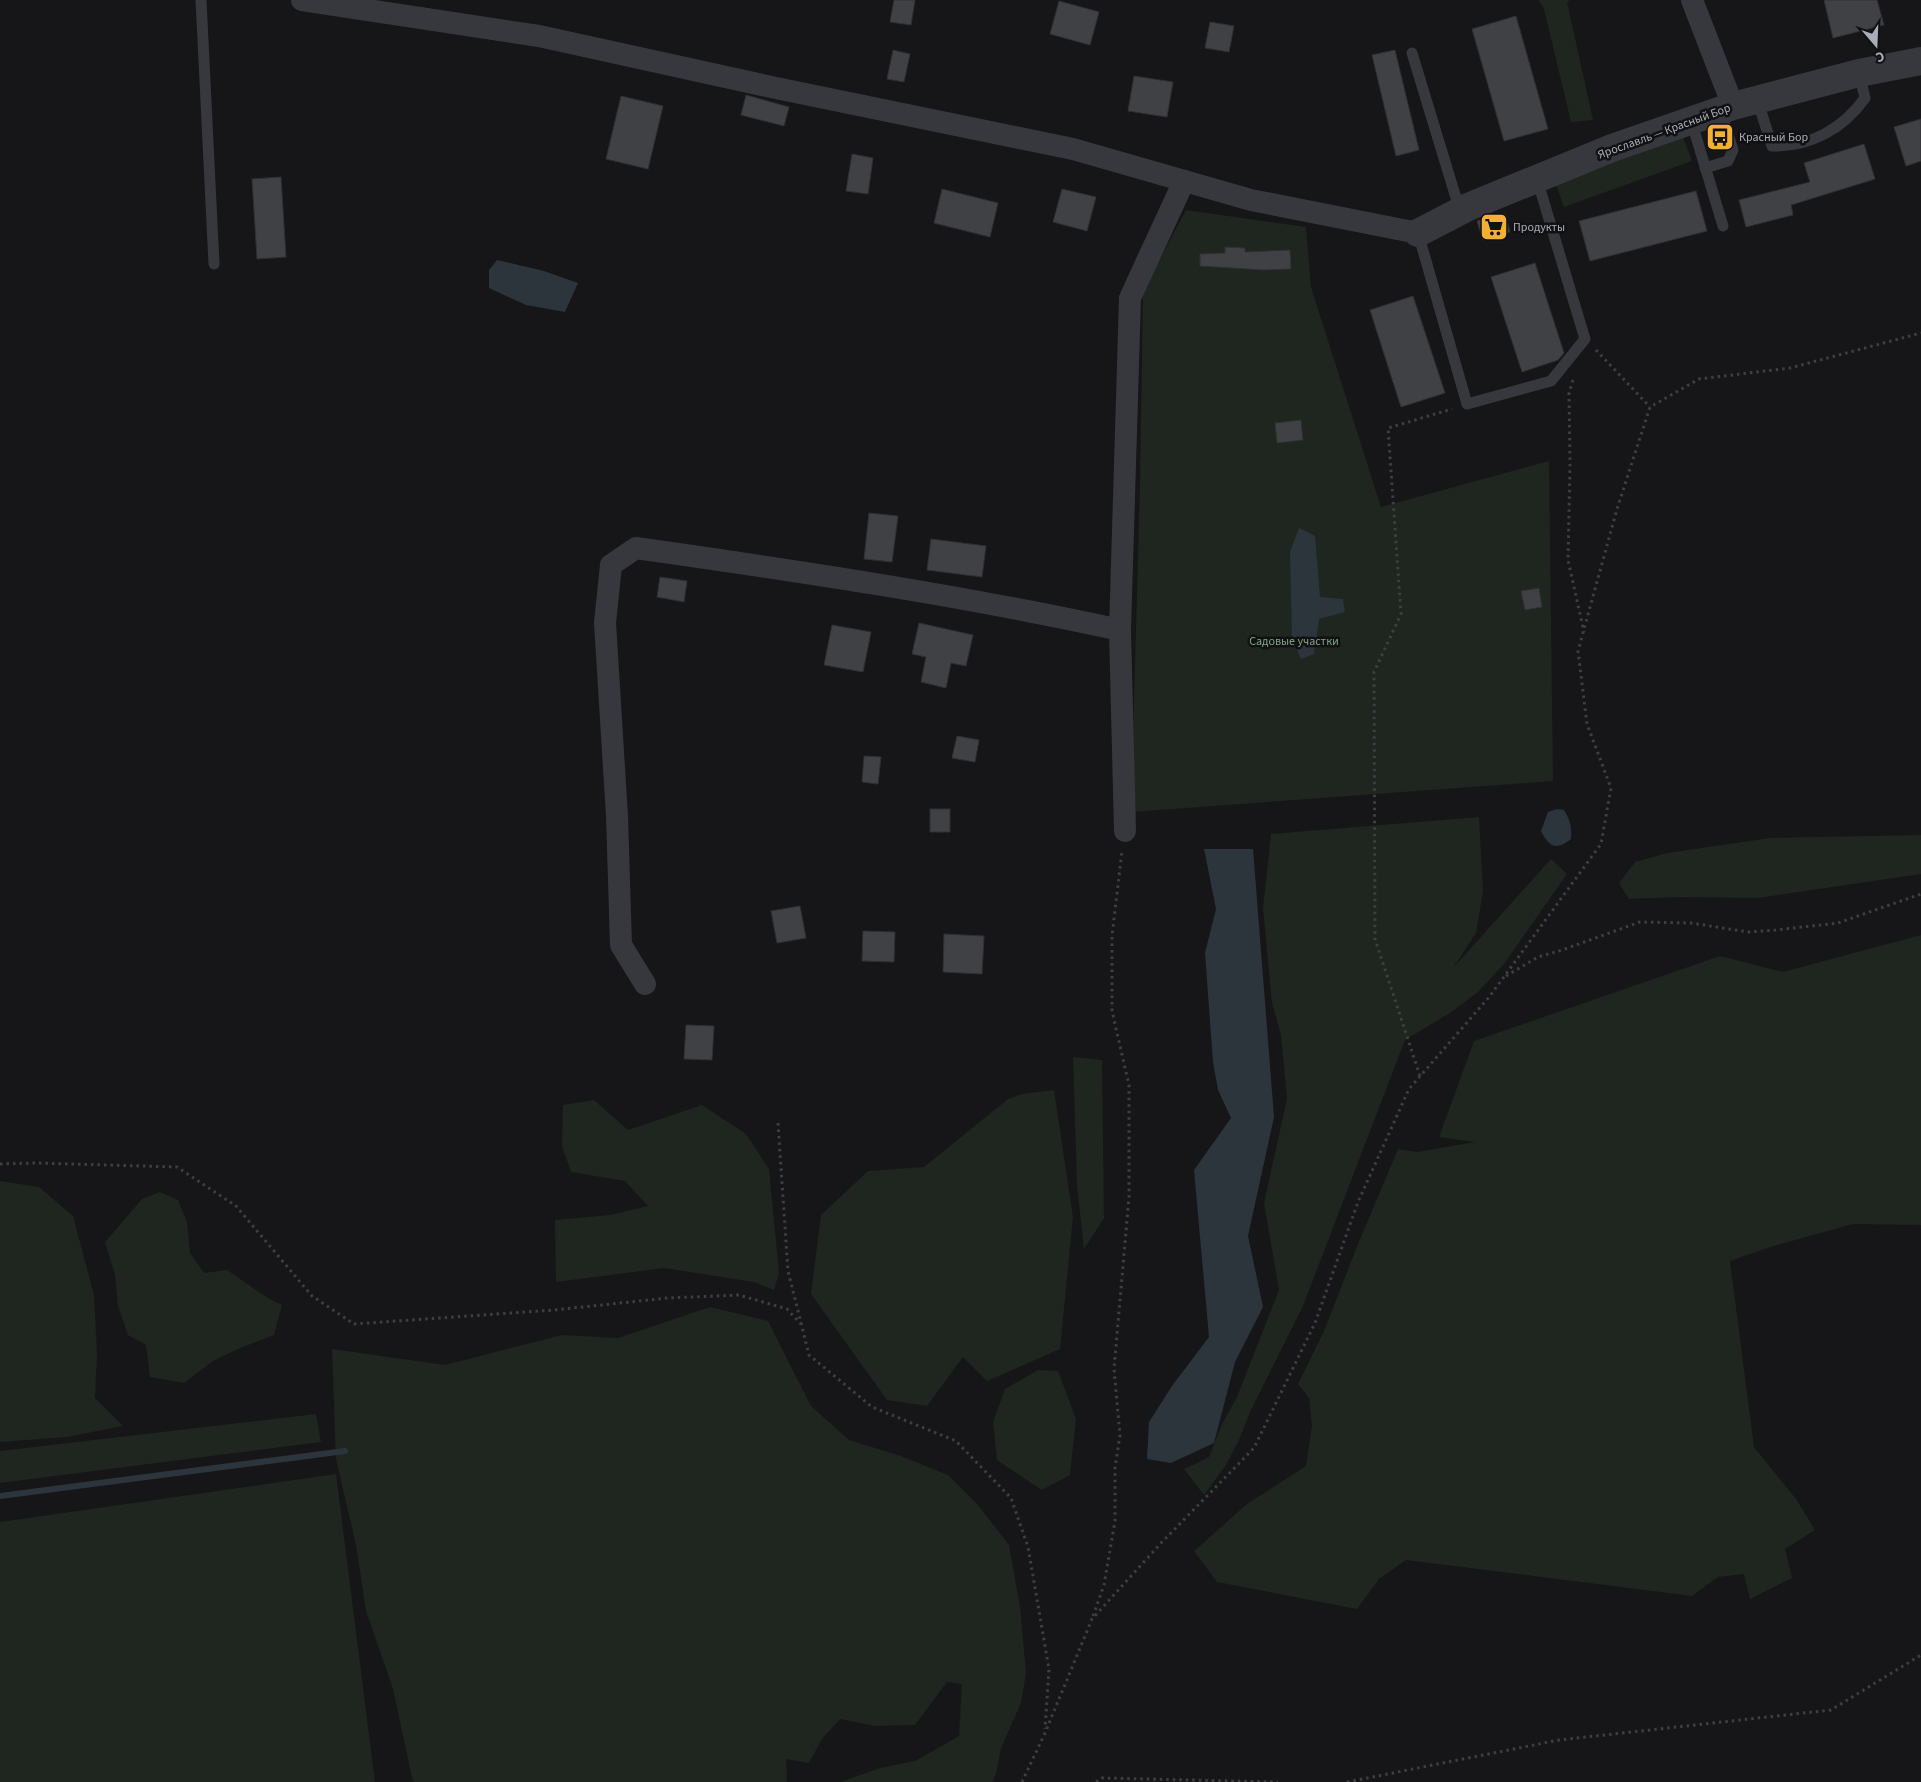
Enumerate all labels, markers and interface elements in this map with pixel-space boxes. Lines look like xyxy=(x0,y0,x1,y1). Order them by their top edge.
north arrow xyxy=(1851,20,1901,70)
text: С xyxy=(1873,46,1887,67)
street label: Ярославль — Красный Бор xyxy=(1595,99,1733,163)
bus stop icon: Красный Бор xyxy=(1705,122,1735,152)
place label: Красный Бор xyxy=(1739,129,1808,146)
supermarket icon: Продукты xyxy=(1479,212,1509,242)
place label: Продукты xyxy=(1513,219,1565,236)
park label: Садовые участки xyxy=(1249,633,1339,650)

